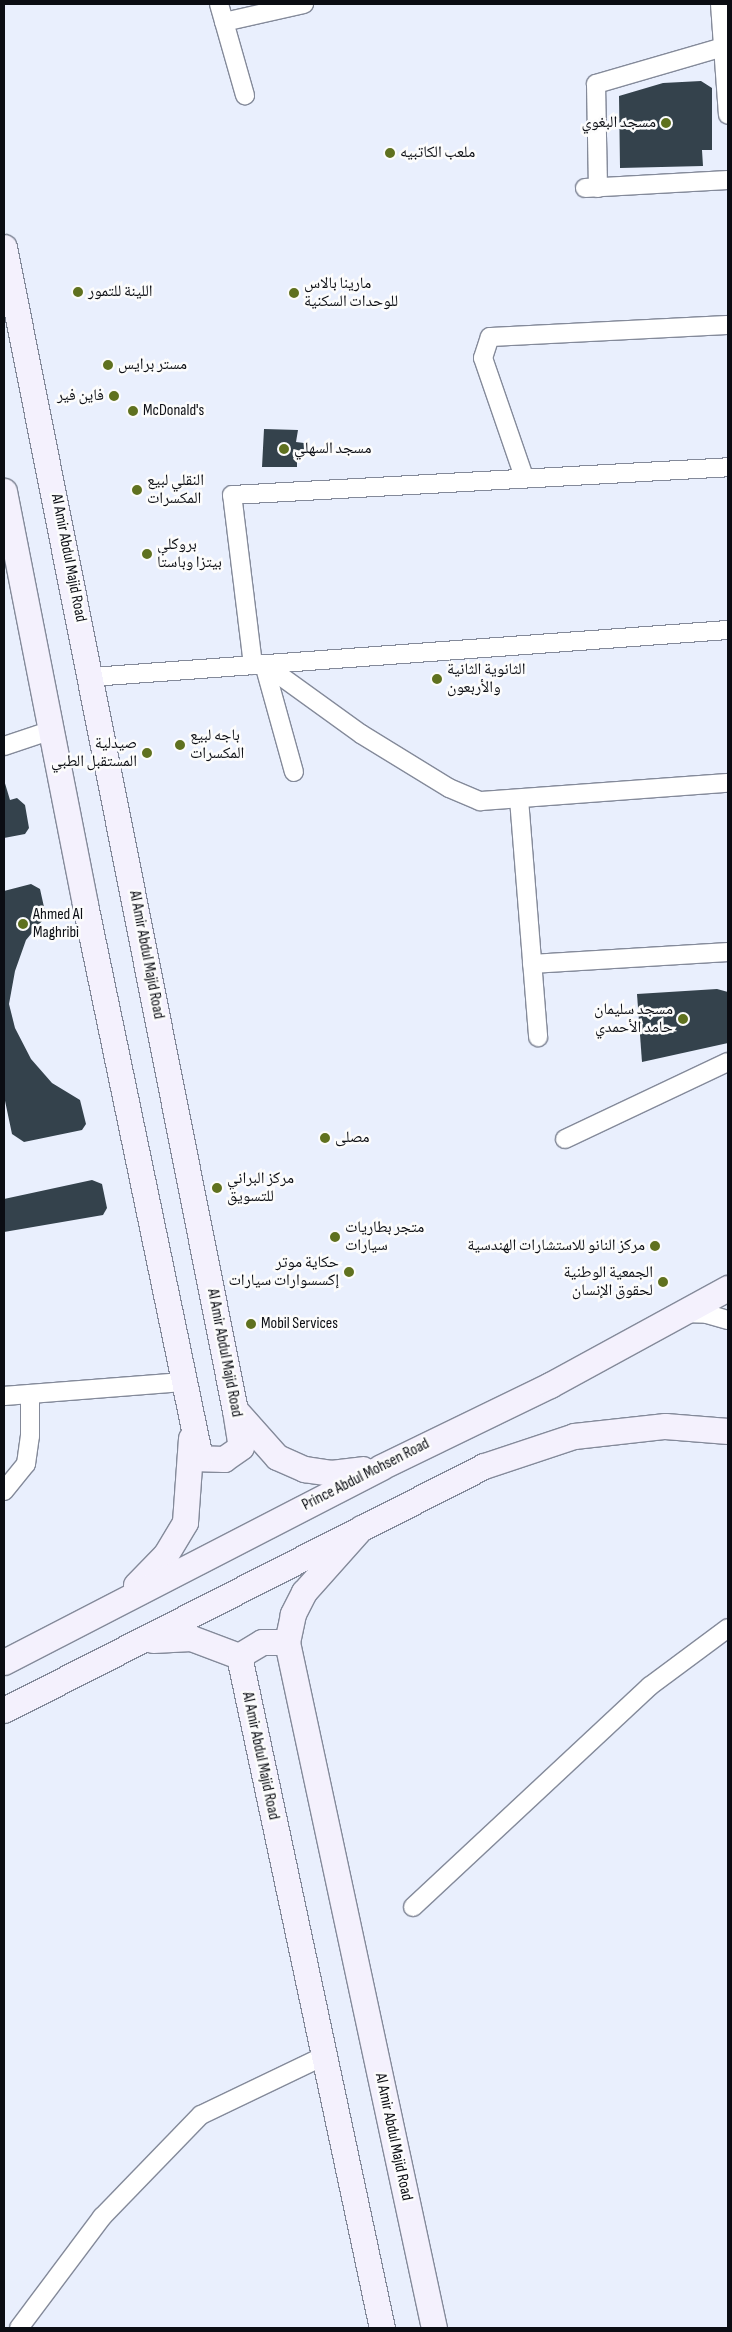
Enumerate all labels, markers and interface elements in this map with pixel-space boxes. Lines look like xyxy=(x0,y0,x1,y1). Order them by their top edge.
place label: مسجد البغوي xyxy=(581,113,656,133)
marker: مسجد البغوي xyxy=(660,117,672,129)
place label: ملعب الكاتبيه xyxy=(400,143,475,163)
marker: ملعب الكاتبيه xyxy=(384,147,396,159)
place label: مارينا بالاس للوحدات السكنية xyxy=(304,274,398,312)
place label: اللينة للتمور xyxy=(88,282,153,302)
marker: اللينة للتمور xyxy=(72,286,84,298)
marker: مارينا بالاس للوحدات السكنية xyxy=(288,287,300,299)
place label: مستر برايس xyxy=(118,355,187,375)
marker: مستر برايس xyxy=(102,359,114,371)
place label: فاين فير xyxy=(57,386,104,406)
marker: فاين فير xyxy=(108,390,120,402)
place label: McDonald's xyxy=(143,401,204,421)
marker: McDonald's xyxy=(127,405,139,417)
place label: مسجد السهلي xyxy=(294,439,372,459)
marker: مسجد السهلي xyxy=(278,443,290,455)
place label: النقلي لبيع المكسرات xyxy=(147,471,204,509)
marker: النقلي لبيع المكسرات xyxy=(131,484,143,496)
street label: Al Amir Abdul Majid Road xyxy=(46,492,90,624)
place label: بروكلي بيتزا وباستا xyxy=(157,535,222,573)
marker: بروكلي بيتزا وباستا xyxy=(141,548,153,560)
place label: الثانوية الثانية والأربعون xyxy=(447,660,526,698)
marker: الثانوية الثانية والأربعون xyxy=(431,673,443,685)
place label: باجه لبيع المكسرات xyxy=(190,726,244,764)
place label: صيدلية المستقبل الطبي xyxy=(51,734,137,772)
marker: باجه لبيع المكسرات xyxy=(174,739,186,751)
marker: صيدلية المستقبل الطبي xyxy=(141,747,153,759)
street label: Al Amir Abdul Majid Road xyxy=(124,889,168,1021)
place label: Ahmed Al Maghribi xyxy=(33,905,83,943)
marker: Ahmed Al Maghribi xyxy=(17,918,29,930)
place label: مسجد سليمان حامد الأحمدي xyxy=(594,1000,673,1038)
marker: مسجد سليمان حامد الأحمدي xyxy=(677,1013,689,1025)
place label: مصلى xyxy=(335,1128,370,1148)
marker: مصلى xyxy=(319,1132,331,1144)
place label: مركز البراني للتسويق xyxy=(227,1169,294,1207)
marker: مركز البراني للتسويق xyxy=(211,1182,223,1194)
place label: متجر بطاريات سيارات xyxy=(345,1218,424,1256)
marker: متجر بطاريات سيارات xyxy=(329,1231,341,1243)
place label: مركز النانو للاستشارات الهندسية xyxy=(467,1236,645,1256)
marker: مركز النانو للاستشارات الهندسية xyxy=(649,1240,661,1252)
place label: حكاية موتر إكسسوارات سيارات xyxy=(228,1253,339,1291)
place label: الجمعية الوطنية لحقوق الإنسان xyxy=(563,1263,653,1301)
marker: حكاية موتر إكسسوارات سيارات xyxy=(343,1266,355,1278)
marker: الجمعية الوطنية لحقوق الإنسان xyxy=(657,1276,669,1288)
street label: Al Amir Abdul Majid Road xyxy=(202,1287,246,1419)
place label: Mobil Services xyxy=(261,1314,338,1334)
marker: Mobil Services xyxy=(245,1318,257,1330)
street label: Prince Abdul Mohsen Road xyxy=(299,1435,433,1515)
street label: Al Amir Abdul Majid Road xyxy=(237,1690,283,1822)
street label: Al Amir Abdul Majid Road xyxy=(370,2071,416,2203)

